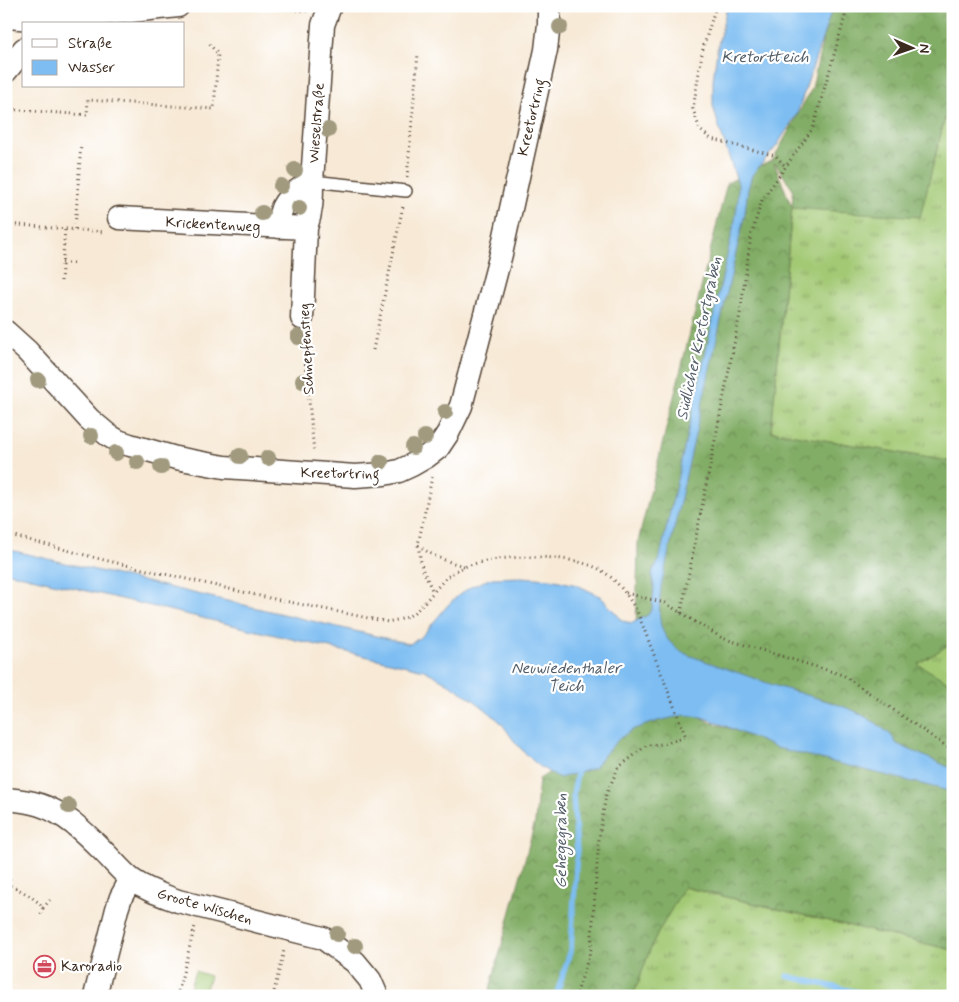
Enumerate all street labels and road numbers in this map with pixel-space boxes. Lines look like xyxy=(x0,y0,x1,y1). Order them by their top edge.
street label: Kreetortring xyxy=(513,76,552,158)
street label: Wieselstraße xyxy=(304,82,330,164)
street label: Krickentenweg xyxy=(165,213,261,238)
street label: Schnepfenstieg xyxy=(295,303,319,395)
street label: Kreetortring xyxy=(300,463,380,486)
street label: Groote Wischen xyxy=(155,884,255,930)

